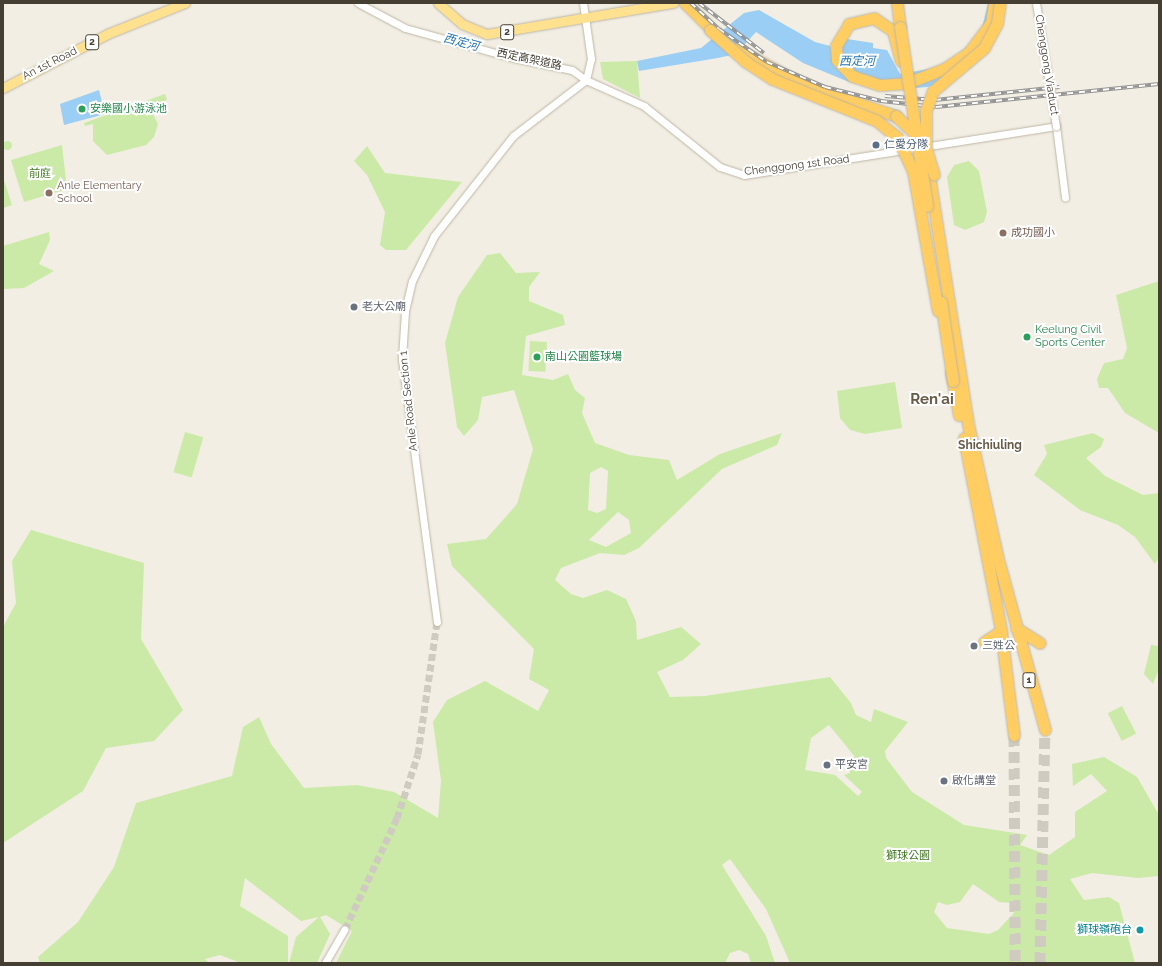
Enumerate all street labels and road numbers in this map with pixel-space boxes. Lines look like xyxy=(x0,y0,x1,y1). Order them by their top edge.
street label: Chenggong Viaduct xyxy=(1032,14,1060,116)
road number: 2 xyxy=(500,24,514,40)
road number: 2 xyxy=(85,34,99,50)
street label: An 1st Road xyxy=(20,45,80,83)
street label: 西定高架道路 xyxy=(495,47,563,73)
street label: Chenggong 1st Road xyxy=(744,153,850,179)
street label: Anle Road Section 1 xyxy=(397,350,421,452)
road number: 1 xyxy=(1022,672,1036,688)

